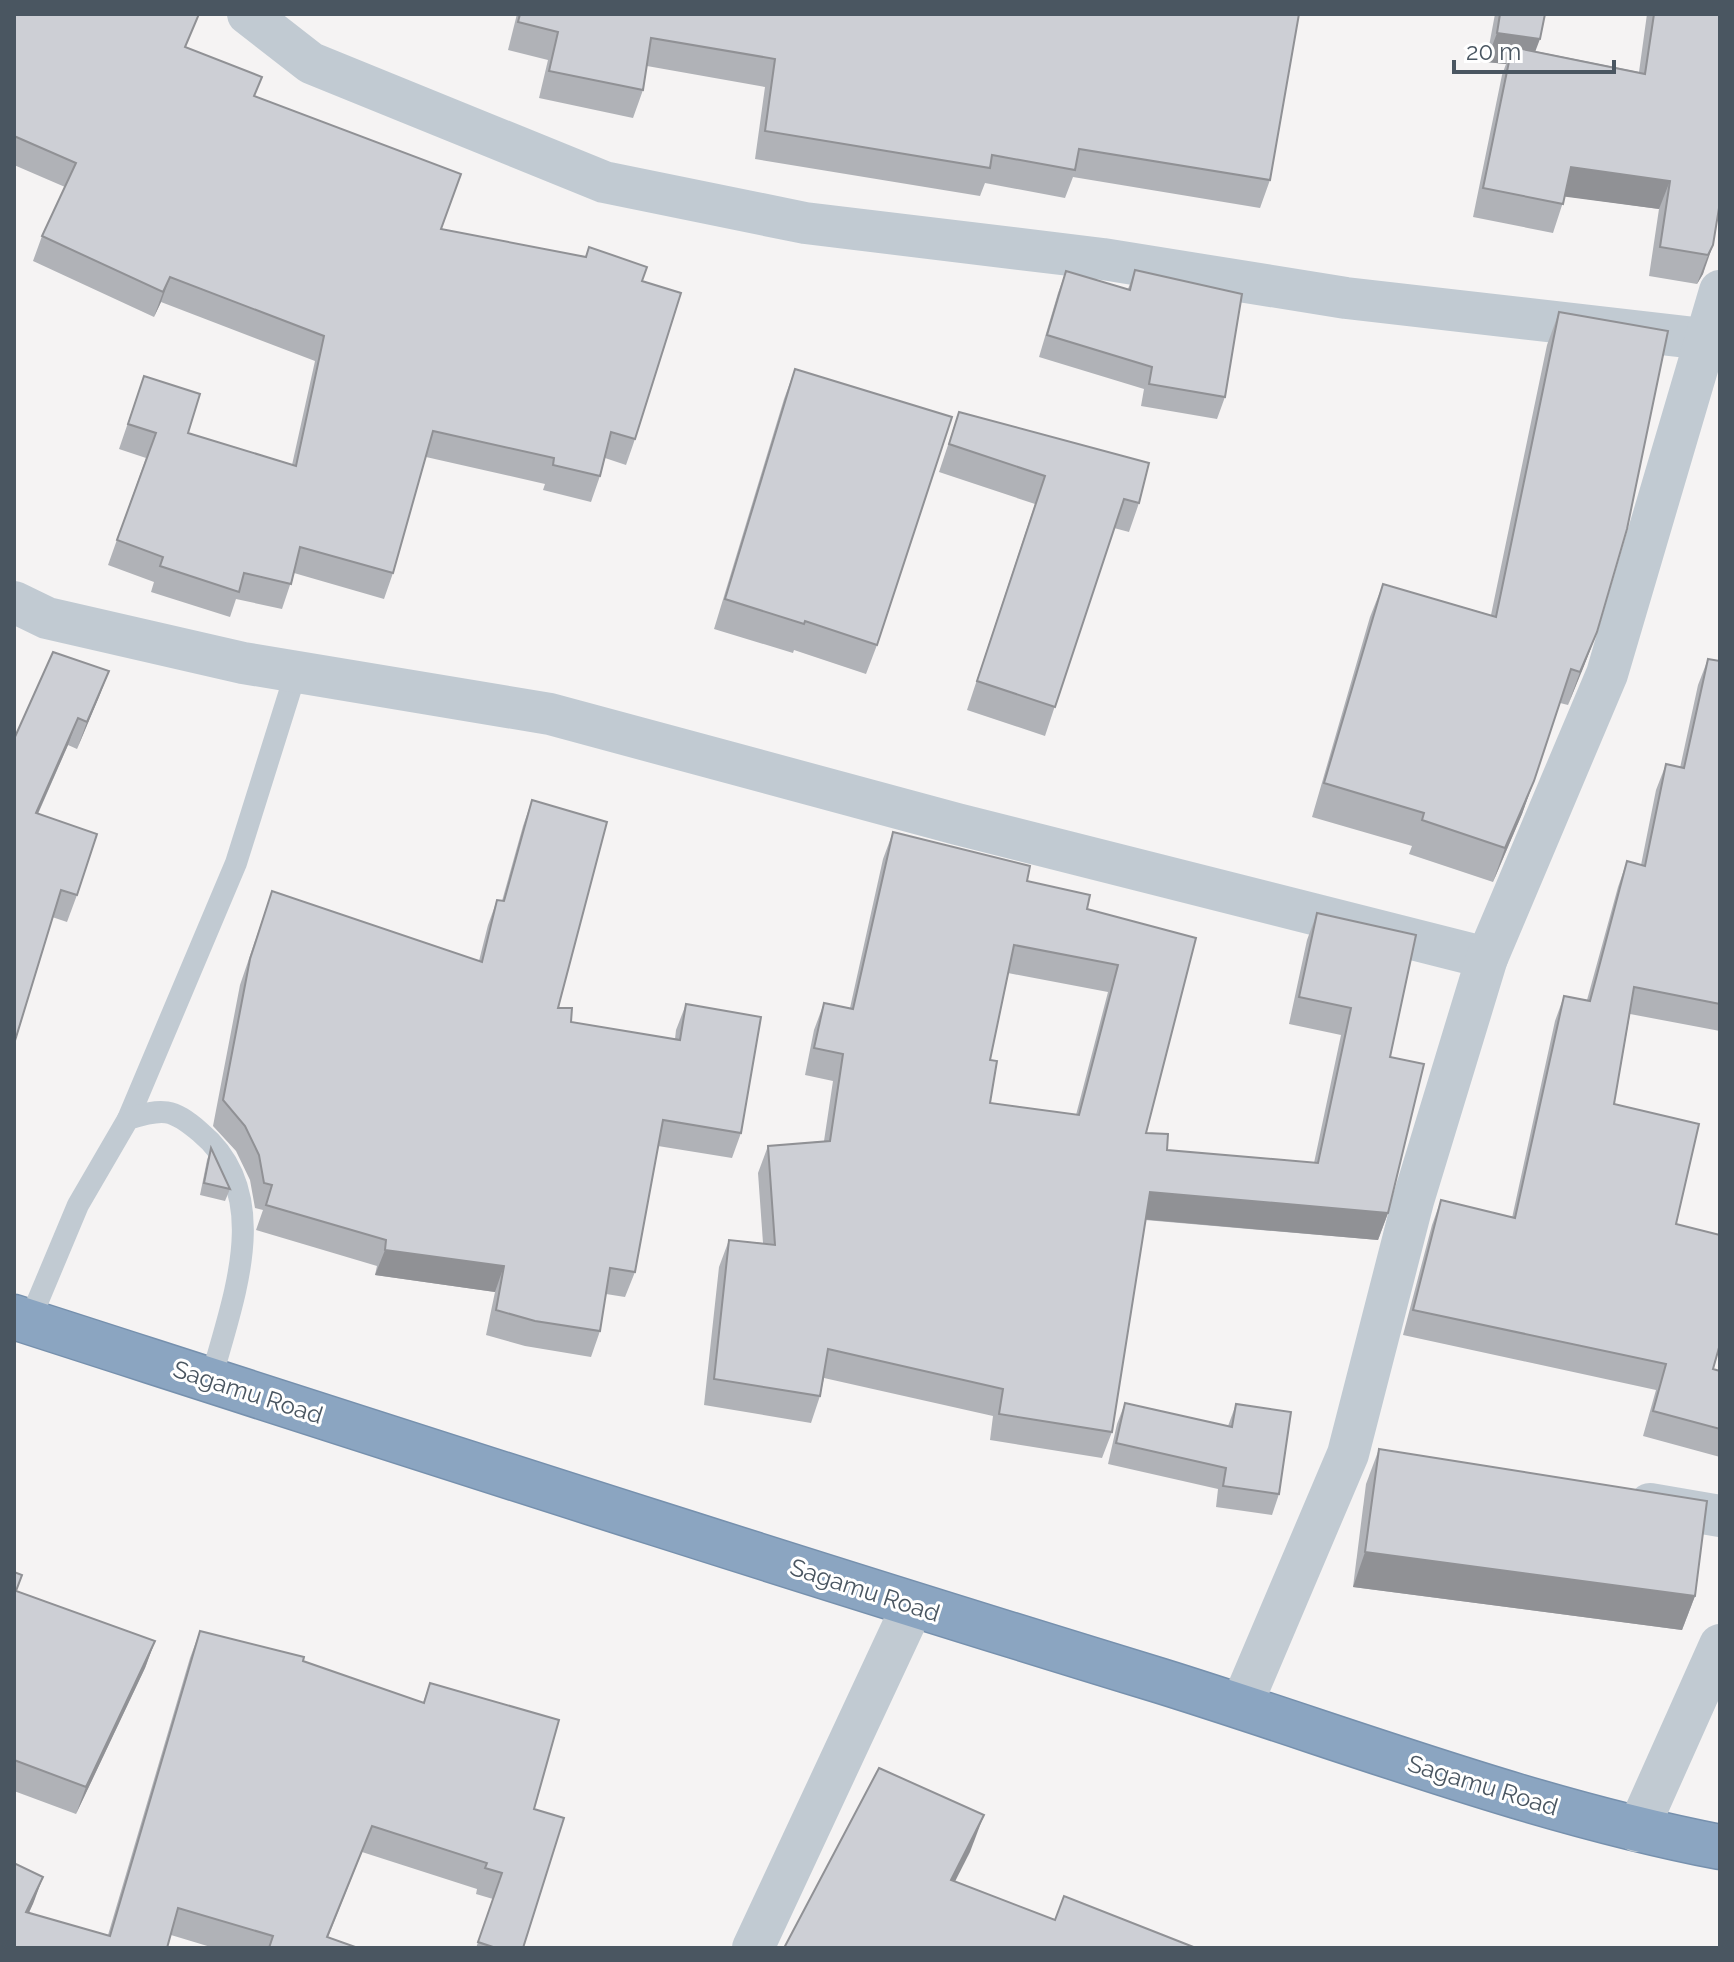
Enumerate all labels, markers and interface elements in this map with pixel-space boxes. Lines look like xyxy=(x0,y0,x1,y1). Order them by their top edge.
scale bar xyxy=(1454,24,1614,74)
text: 20 m xyxy=(1466,37,1521,66)
street label: Sagamu Road xyxy=(170,1354,326,1430)
street label: Sagamu Road xyxy=(787,1552,943,1628)
street label: Sagamu Road xyxy=(1404,1748,1562,1822)

